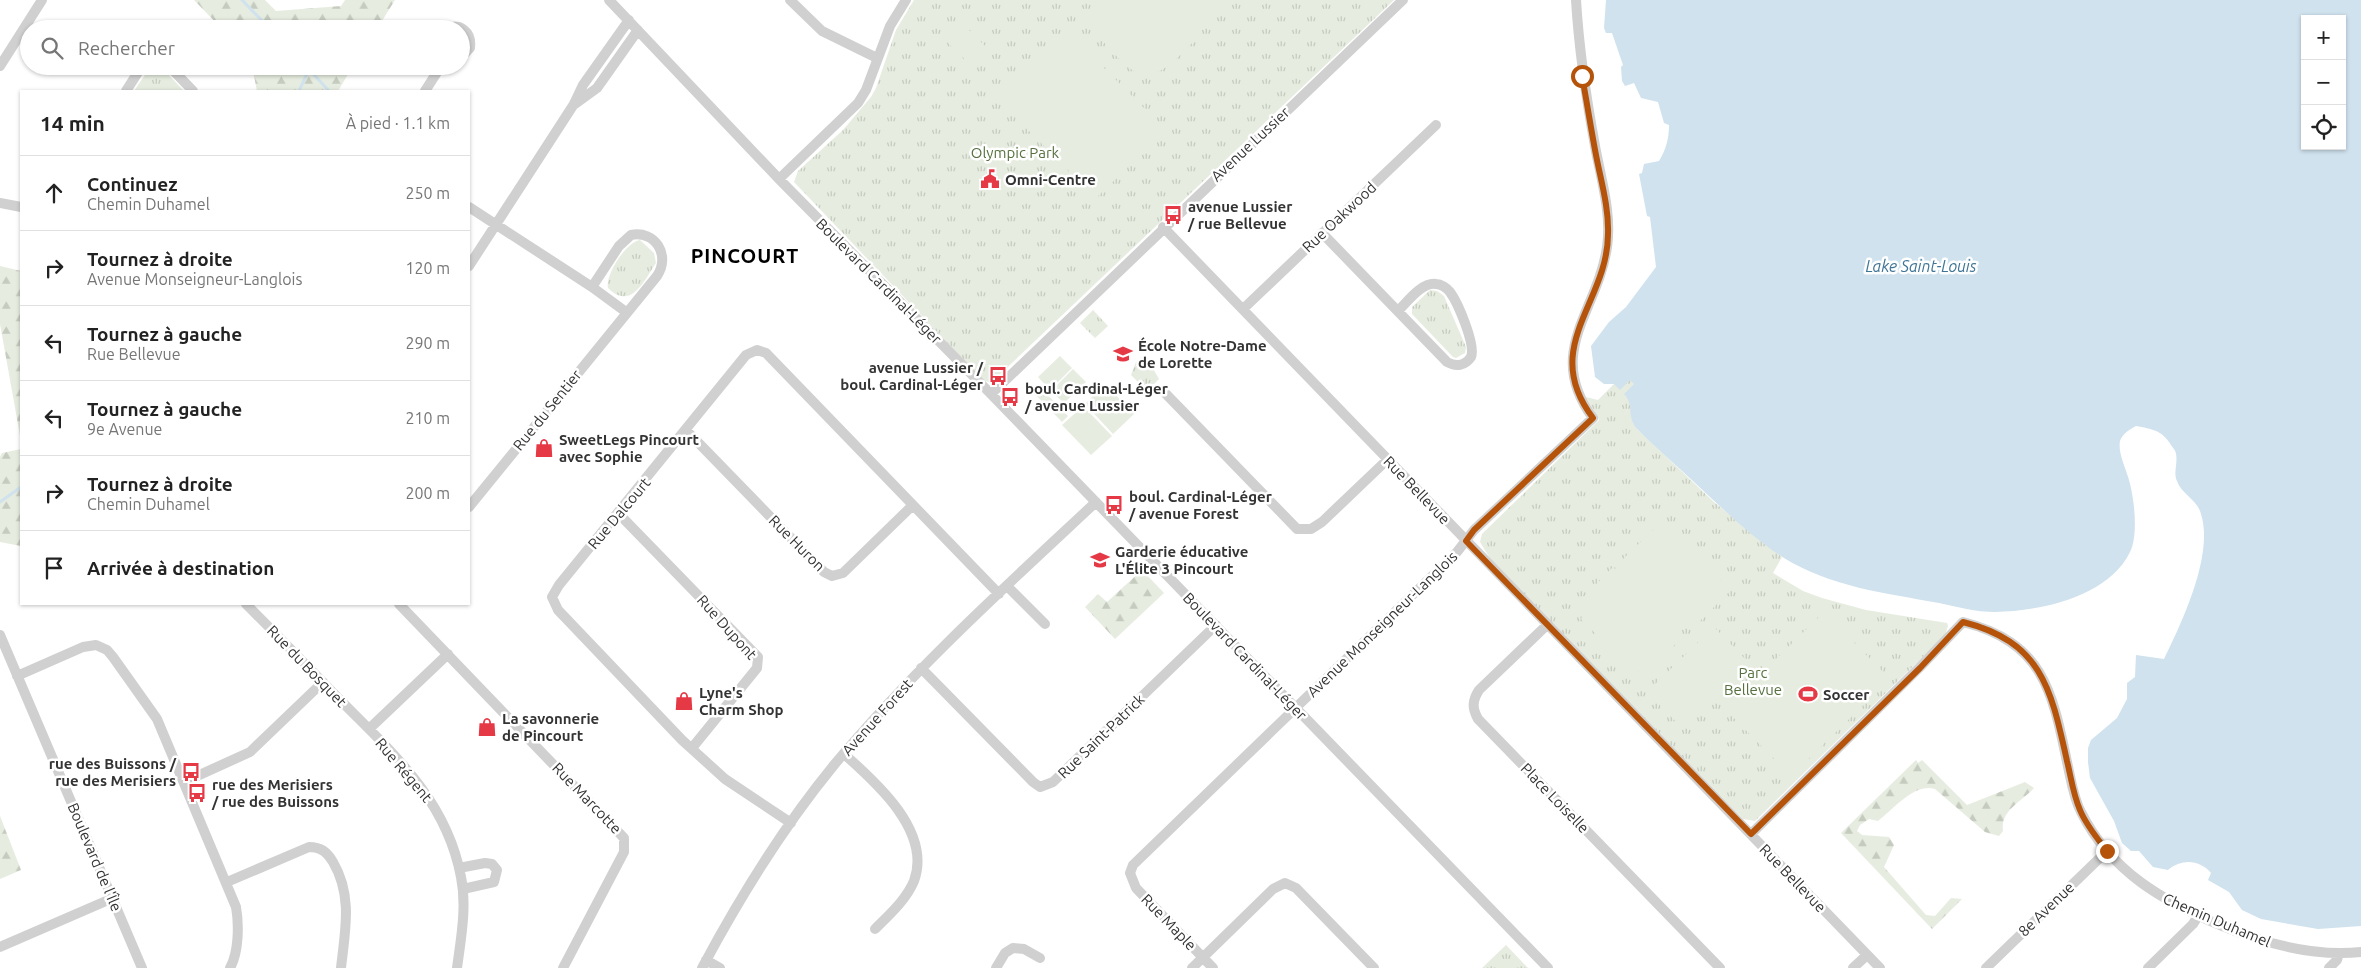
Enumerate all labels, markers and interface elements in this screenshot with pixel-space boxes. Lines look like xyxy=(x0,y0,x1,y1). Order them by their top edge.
map controls xyxy=(2301,15,2346,150)
button: + xyxy=(2301,15,2346,60)
search box xyxy=(20,20,470,75)
icon: search xyxy=(38,34,66,62)
text: Rechercher xyxy=(78,37,175,59)
button: − xyxy=(2301,60,2346,105)
route start xyxy=(1571,65,1594,88)
street label: Avenue Lussier xyxy=(1207,103,1293,185)
button: locate xyxy=(2301,105,2346,150)
text: 14 min xyxy=(40,111,105,135)
text: À pied · 1.1 km xyxy=(346,114,450,132)
park label: Olympic Park xyxy=(971,144,1060,161)
public building icon: Omni-Centre xyxy=(979,168,1001,190)
place label: Omni-Centre xyxy=(1005,171,1096,188)
text: Continuez xyxy=(87,173,177,195)
icon: ahead xyxy=(40,179,68,207)
street label: Rue Oakwood xyxy=(1299,179,1379,255)
text: 250 m xyxy=(405,184,450,202)
text: Chemin Duhamel xyxy=(87,195,210,213)
place label: avenue Lussier / rue Bellevue xyxy=(1187,198,1293,232)
bus stop icon: avenue Lussier / rue Bellevue xyxy=(1162,204,1184,226)
street label: Boulevard Cardinal-Léger xyxy=(813,215,945,347)
district label: PINCOURT xyxy=(691,244,799,267)
text: Tournez à droite xyxy=(87,248,233,270)
icon: right xyxy=(40,254,68,282)
water label: Lake Saint-Louis xyxy=(1865,257,1977,275)
text: 120 m xyxy=(405,259,450,277)
text: Avenue Monseigneur-Langlois xyxy=(87,270,302,288)
text: Tournez à gauche xyxy=(87,323,242,345)
icon: left xyxy=(40,329,68,357)
text: 290 m xyxy=(405,334,450,352)
place label: École Notre-Dame de Lorette xyxy=(1138,337,1267,371)
school or university icon: École Notre-Dame de Lorette xyxy=(1112,343,1134,365)
text: Rue Bellevue xyxy=(87,345,181,363)
place label: avenue Lussier / boul. Cardinal-Léger xyxy=(840,359,984,393)
bus stop icon: avenue Lussier / boul. Cardinal-Léger xyxy=(987,365,1009,387)
street label: Rue du Sentier xyxy=(509,366,585,454)
place label: boul. Cardinal-Léger / avenue Lussier xyxy=(1024,380,1169,414)
bus stop icon: boul. Cardinal-Léger / avenue Lussier xyxy=(999,386,1021,408)
text: Tournez à gauche xyxy=(87,398,242,420)
icon: left xyxy=(40,404,68,432)
text: 210 m xyxy=(405,409,450,427)
text: 9e Avenue xyxy=(87,420,162,438)
place label: SweetLegs Pincourt avec Sophie xyxy=(559,431,700,465)
shop icon: SweetLegs Pincourt avec Sophie xyxy=(533,437,555,459)
street label: Rue Bellevue xyxy=(1380,453,1454,527)
text: Tournez à droite xyxy=(87,473,233,495)
street label: Rue Dalcourt xyxy=(584,474,654,552)
icon: right xyxy=(40,479,68,507)
text: 200 m xyxy=(405,484,450,502)
place label: boul. Cardinal-Léger / avenue Forest xyxy=(1128,488,1273,522)
bus stop icon: boul. Cardinal-Léger / avenue Forest xyxy=(1103,494,1125,516)
text: Chemin Duhamel xyxy=(87,495,210,513)
street label: Rue Huron xyxy=(766,512,828,574)
place label: Garderie éducative L'Élite 3 Pincourt xyxy=(1115,543,1248,577)
street label: Avenue Monseigneur-Langlois xyxy=(1303,548,1461,700)
school or university icon: Garderie éducative L'Élite 3 Pincourt xyxy=(1089,549,1111,571)
icon: arrive xyxy=(40,554,68,582)
text: Arrivée à destination xyxy=(87,557,274,579)
street label: Boulevard Cardinal-Léger xyxy=(1180,589,1310,723)
street label: Rue Dupont xyxy=(694,591,760,663)
street label: Rue du Bosquet xyxy=(264,622,350,710)
park label: Parc Bellevue xyxy=(1724,664,1782,698)
street label: Avenue Forest xyxy=(838,675,916,759)
sports icon: Soccer xyxy=(1797,683,1819,705)
place label: Lyne's Charm Shop xyxy=(699,684,783,718)
place label: Soccer xyxy=(1823,686,1870,703)
shop icon: Lyne's Charm Shop xyxy=(673,690,695,712)
street label: Rue Saint-Patrick xyxy=(1054,690,1148,782)
place label: La savonnerie de Pincourt xyxy=(502,710,599,744)
shop icon: La savonnerie de Pincourt xyxy=(476,716,498,738)
street label: Rue Régent xyxy=(372,734,436,806)
place label: rue des Buissons / rue des Merisiers xyxy=(49,755,177,789)
street label: Rue Marcotte xyxy=(549,759,625,837)
street label: Place Loiselle xyxy=(1518,760,1592,836)
bus stop icon: rue des Buissons / rue des Merisiers xyxy=(180,761,202,783)
place label: rue des Merisiers / rue des Buissons xyxy=(211,776,339,810)
bus stop icon: rue des Merisiers / rue des Buissons xyxy=(186,782,208,804)
street label: Boulevard de l'Île xyxy=(65,800,125,914)
route end xyxy=(2096,840,2119,863)
street label: Rue Bellevue xyxy=(1756,841,1830,915)
street label: 8e Avenue xyxy=(2015,878,2077,940)
street label: Rue Maple xyxy=(1138,890,1200,954)
street label: Chemin Duhamel xyxy=(2161,890,2273,950)

